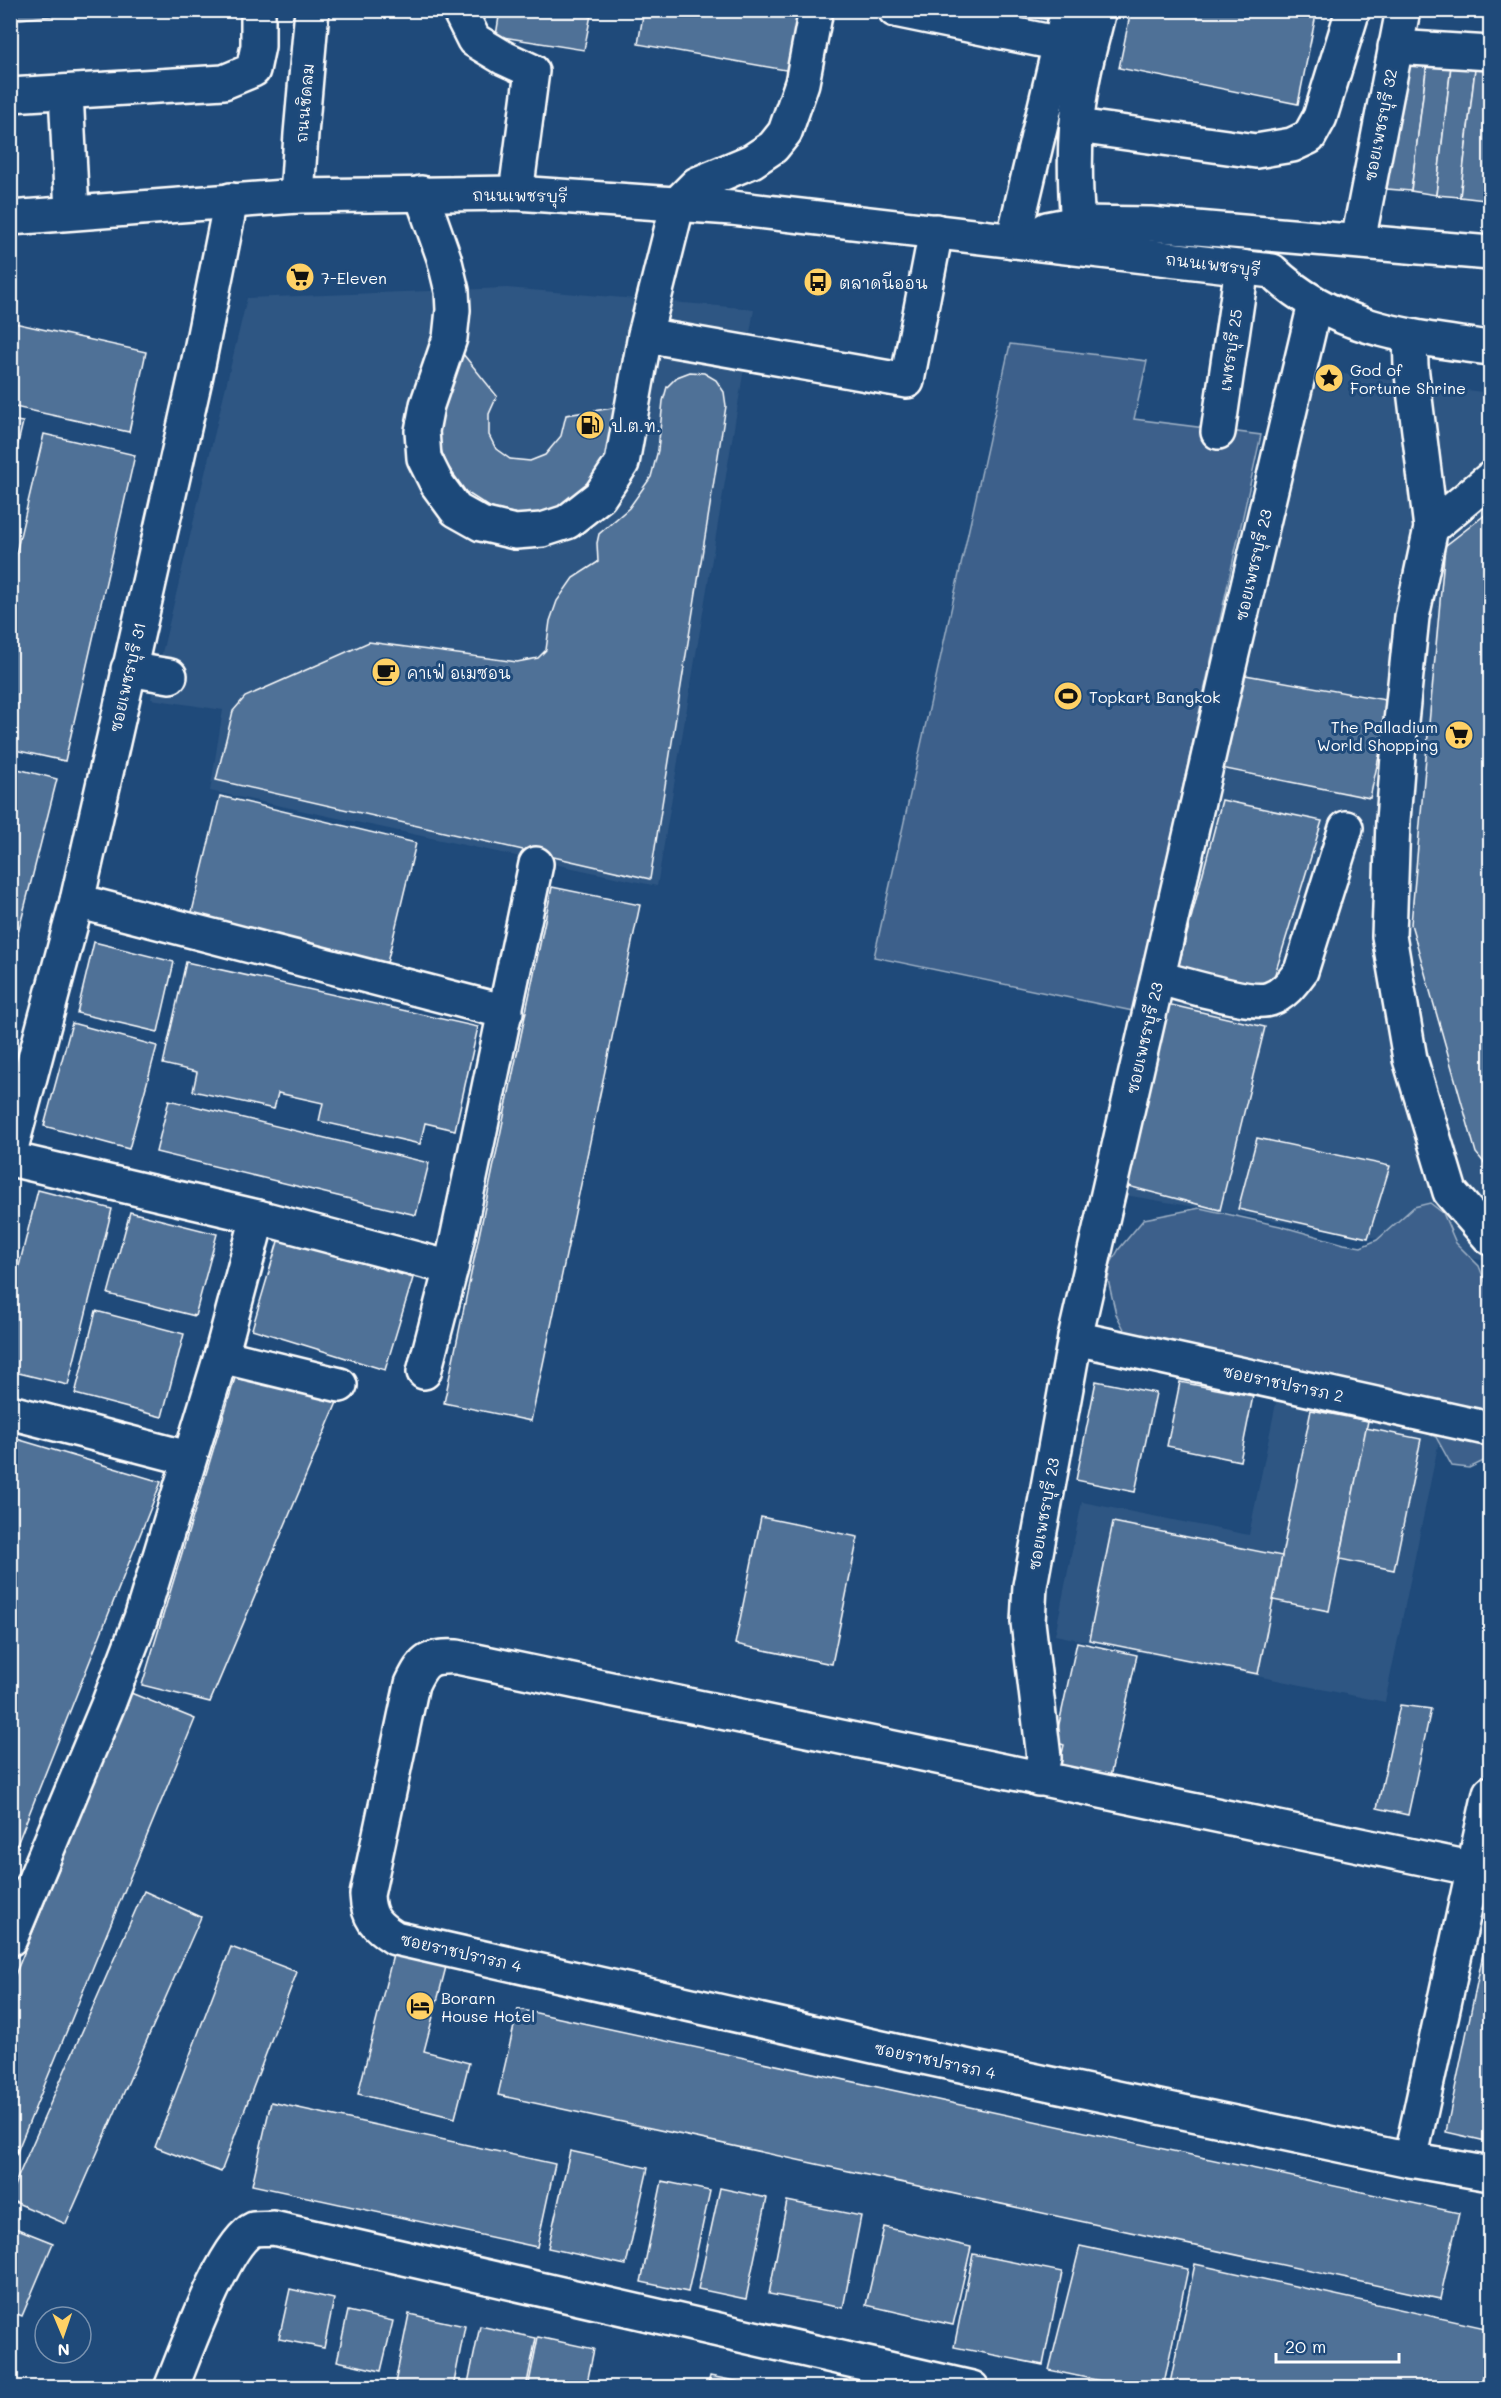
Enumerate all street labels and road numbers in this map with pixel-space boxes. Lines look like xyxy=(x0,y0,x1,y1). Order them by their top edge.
street label: ถนนชิดลม xyxy=(290,62,318,144)
street label: ซอยเพชรบุรี 32 xyxy=(1359,67,1404,184)
street label: ถนนเพชรบุรี xyxy=(472,184,568,209)
street label: ถนนเพชรบุรี xyxy=(1164,248,1262,283)
street label: เพชรบุรี 25 xyxy=(1214,308,1249,393)
street label: ซอยเพชรบุรี 23 xyxy=(1230,507,1279,624)
street label: ซอยเพชรบุรี 31 xyxy=(104,620,153,735)
street label: ซอยเพชรบุรี 23 xyxy=(1121,980,1170,1097)
street label: ซอยราชปรารภ 2 xyxy=(1221,1360,1345,1406)
street label: ซอยเพชรบุรี 23 xyxy=(1023,1456,1066,1573)
street label: ซอยราชปรารภ 4 xyxy=(398,1928,524,1976)
street label: ซอยราชปรารภ 4 xyxy=(872,2037,998,2083)

